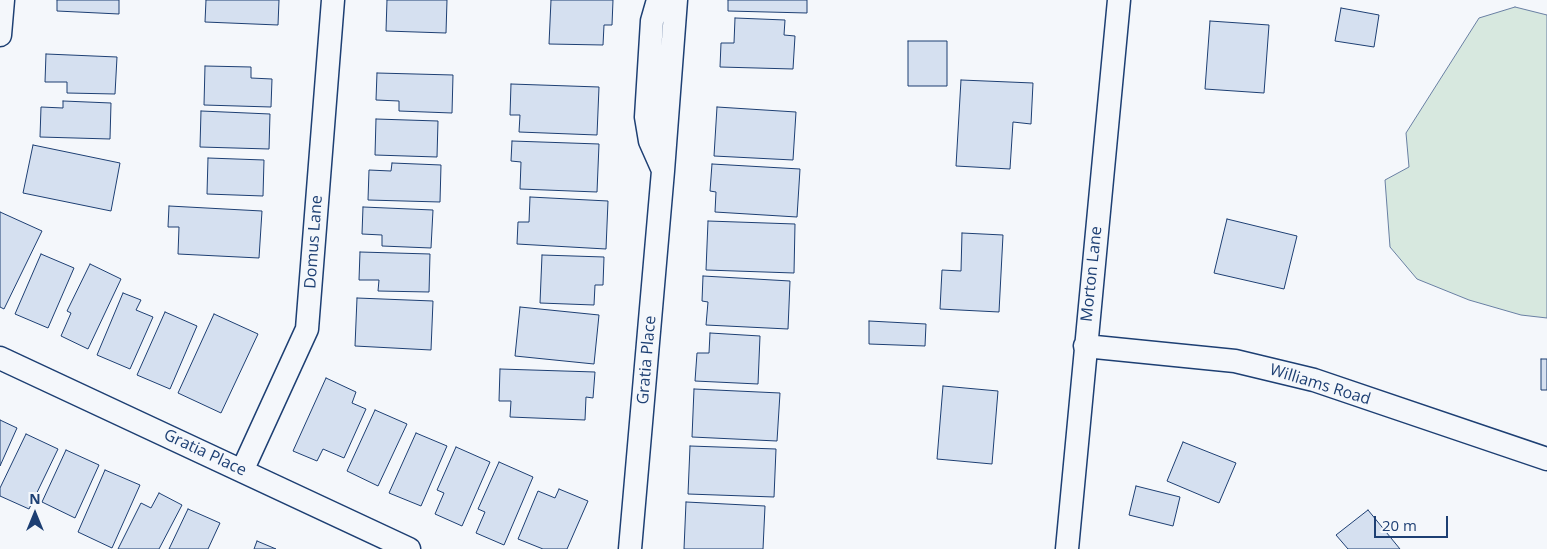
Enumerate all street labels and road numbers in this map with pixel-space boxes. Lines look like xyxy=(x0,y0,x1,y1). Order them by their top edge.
street label: Domus Lane xyxy=(301,195,327,289)
street label: Morton Lane xyxy=(1077,225,1107,323)
street label: Gratia Place xyxy=(634,315,660,405)
street label: Williams Road xyxy=(1267,361,1373,409)
street label: Gratia Place xyxy=(161,425,249,481)

